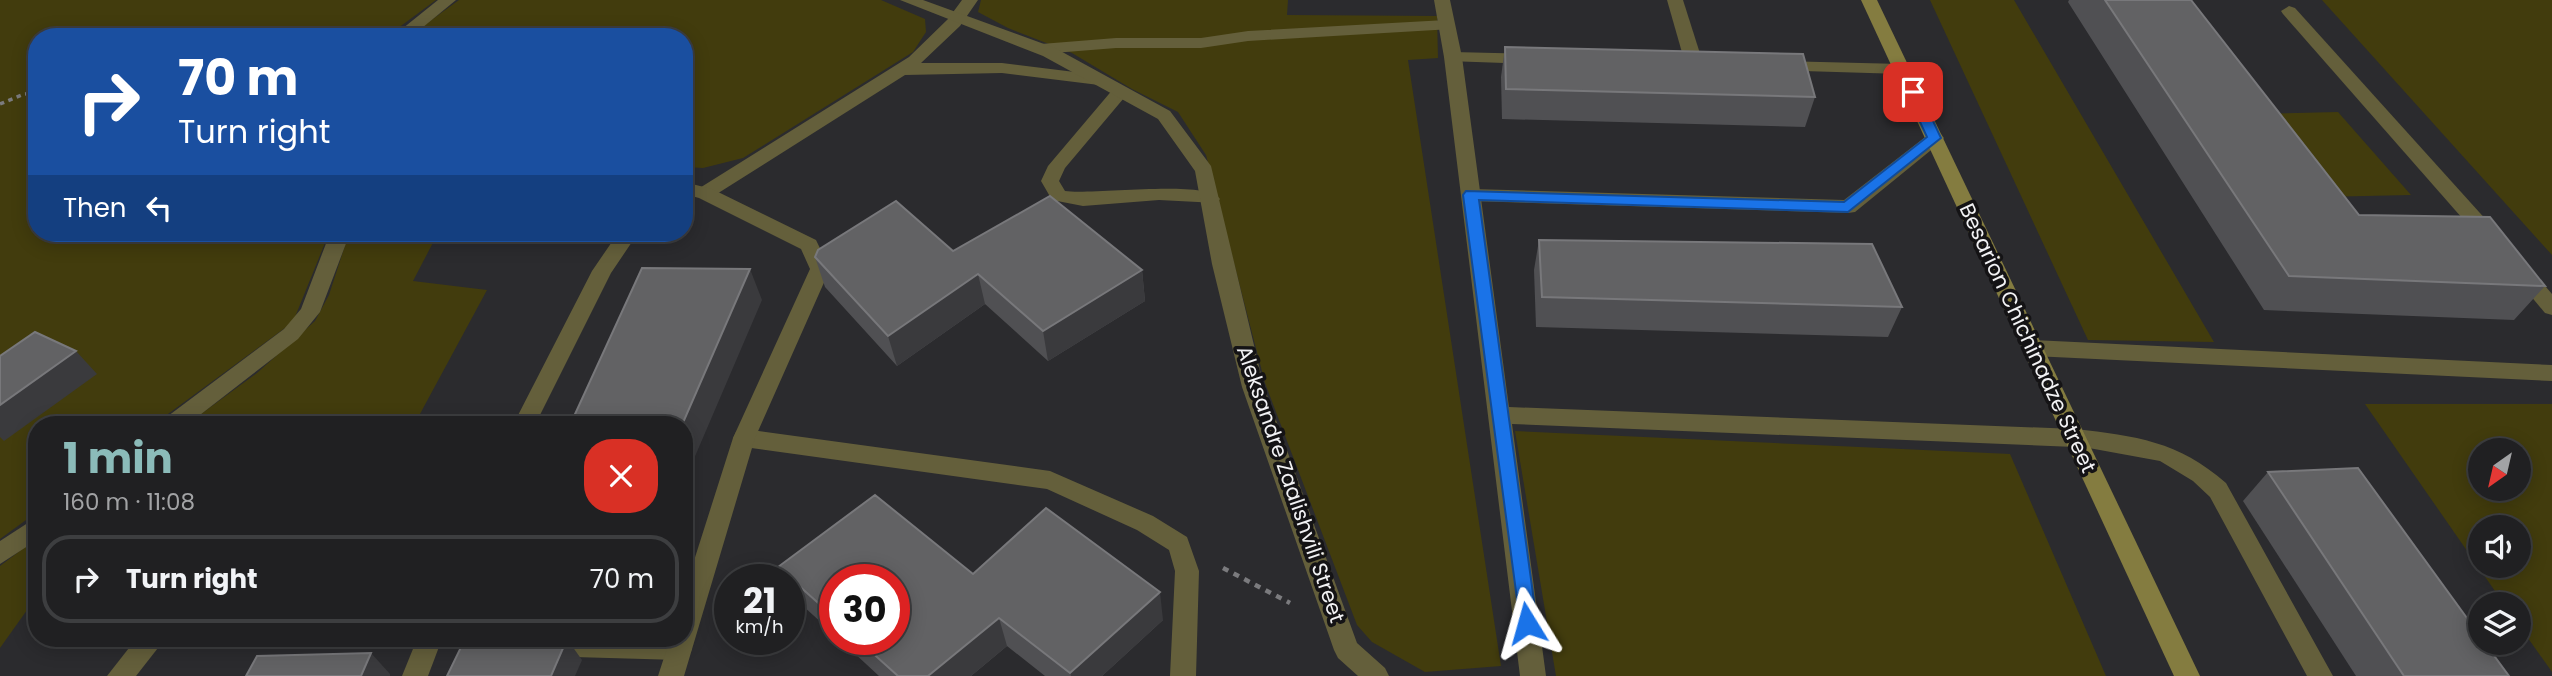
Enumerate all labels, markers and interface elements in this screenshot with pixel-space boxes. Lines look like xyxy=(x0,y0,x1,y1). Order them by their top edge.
text: 70 m xyxy=(178,44,298,112)
icon: right xyxy=(63,56,154,147)
pin xyxy=(1883,62,1943,122)
icon: arrive xyxy=(1894,73,1932,111)
text: Turn right xyxy=(178,109,330,154)
icon: left xyxy=(140,189,178,227)
text: Then xyxy=(63,190,126,226)
street label: Besarion Chichinadze Street xyxy=(1953,199,2103,477)
street label: Aleksandre Zaalishvili Street xyxy=(1230,342,1352,626)
text: 1 min xyxy=(63,429,173,488)
north arrow xyxy=(2468,438,2530,500)
map controls xyxy=(2468,438,2531,655)
button: close xyxy=(584,439,658,513)
text: 160 m · 11:08 xyxy=(63,486,195,518)
button: sound xyxy=(2468,515,2531,578)
icon: right xyxy=(67,560,105,598)
text: Turn right xyxy=(126,561,258,597)
text: 70 m xyxy=(590,561,654,597)
speed limit sign: 30 xyxy=(819,564,910,655)
text: 21 xyxy=(743,576,776,625)
position arrow xyxy=(1490,586,1564,660)
button: layers xyxy=(2468,592,2531,655)
text: km/h xyxy=(736,614,783,639)

